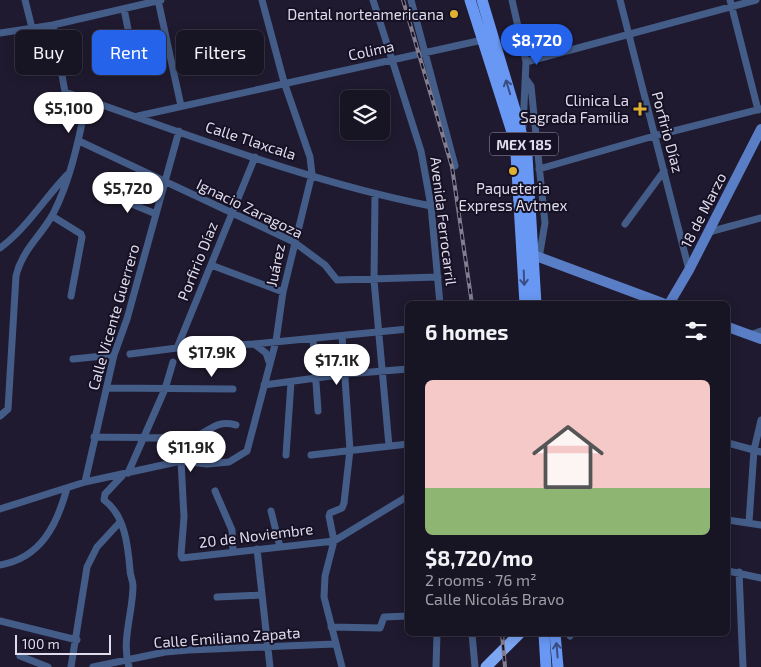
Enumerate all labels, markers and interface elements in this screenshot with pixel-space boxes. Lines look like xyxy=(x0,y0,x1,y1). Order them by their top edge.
place label: Dental norteamericana xyxy=(287,5,444,23)
marker: Dental norteamericana xyxy=(448,8,460,20)
pin: $8,720 xyxy=(496,23,578,66)
chip: Buy xyxy=(15,30,82,75)
chip: Rent xyxy=(92,30,166,75)
chip: Filters xyxy=(176,30,264,75)
text: $8,720 xyxy=(512,30,562,49)
street label: Colima xyxy=(346,36,396,64)
one-way arrow xyxy=(503,80,512,96)
street label: Porfirio Díaz xyxy=(648,89,688,175)
map controls xyxy=(340,90,390,140)
button: layers xyxy=(340,90,390,140)
place label: Clinica La Sagrada Familia xyxy=(520,91,629,126)
pin: $5,100 xyxy=(28,92,110,134)
text: $5,100 xyxy=(45,98,93,117)
marker: Clinica La Sagrada Familia xyxy=(633,102,647,116)
street label: Calle Tlaxcala xyxy=(203,117,299,163)
road number: MEX 185 xyxy=(490,132,558,156)
street label: Avenida Ferrocarril xyxy=(427,156,461,287)
marker: Paqueteria Express Avtmex xyxy=(507,165,519,177)
street label: 18 de Marzo xyxy=(676,169,730,251)
pin: $5,720 xyxy=(87,172,169,214)
street label: Ignacio Zaragoza xyxy=(194,175,306,241)
text: $5,720 xyxy=(103,178,153,197)
place label: Paqueteria Express Avtmex xyxy=(459,179,568,214)
street label: Porfirio Díaz xyxy=(173,219,221,303)
street label: Calle Vicente Guerrero xyxy=(84,242,142,392)
street label: Juárez xyxy=(262,242,288,288)
one-way arrow xyxy=(520,270,529,286)
icon: filters xyxy=(682,317,710,345)
text: 6 homes xyxy=(425,319,508,344)
pin: $17.9K xyxy=(171,336,253,378)
text: $17.9K xyxy=(188,342,236,361)
pin: $17.1K xyxy=(296,344,378,386)
text: $17.1K xyxy=(315,350,359,369)
icon: home xyxy=(523,412,613,502)
pin: $11.9K xyxy=(150,430,232,473)
text: $11.9K xyxy=(168,437,214,456)
street label: 20 de Noviembre xyxy=(198,519,314,551)
text: $8,720/mo xyxy=(425,545,533,570)
text: 2 rooms · 76 m² xyxy=(425,570,537,589)
text: Calle Nicolás Bravo xyxy=(425,589,564,608)
street label: Calle Emiliano Zapata xyxy=(153,623,301,651)
scale bar xyxy=(15,632,111,655)
text: 100 m xyxy=(22,635,60,652)
one-way arrow xyxy=(553,643,562,659)

